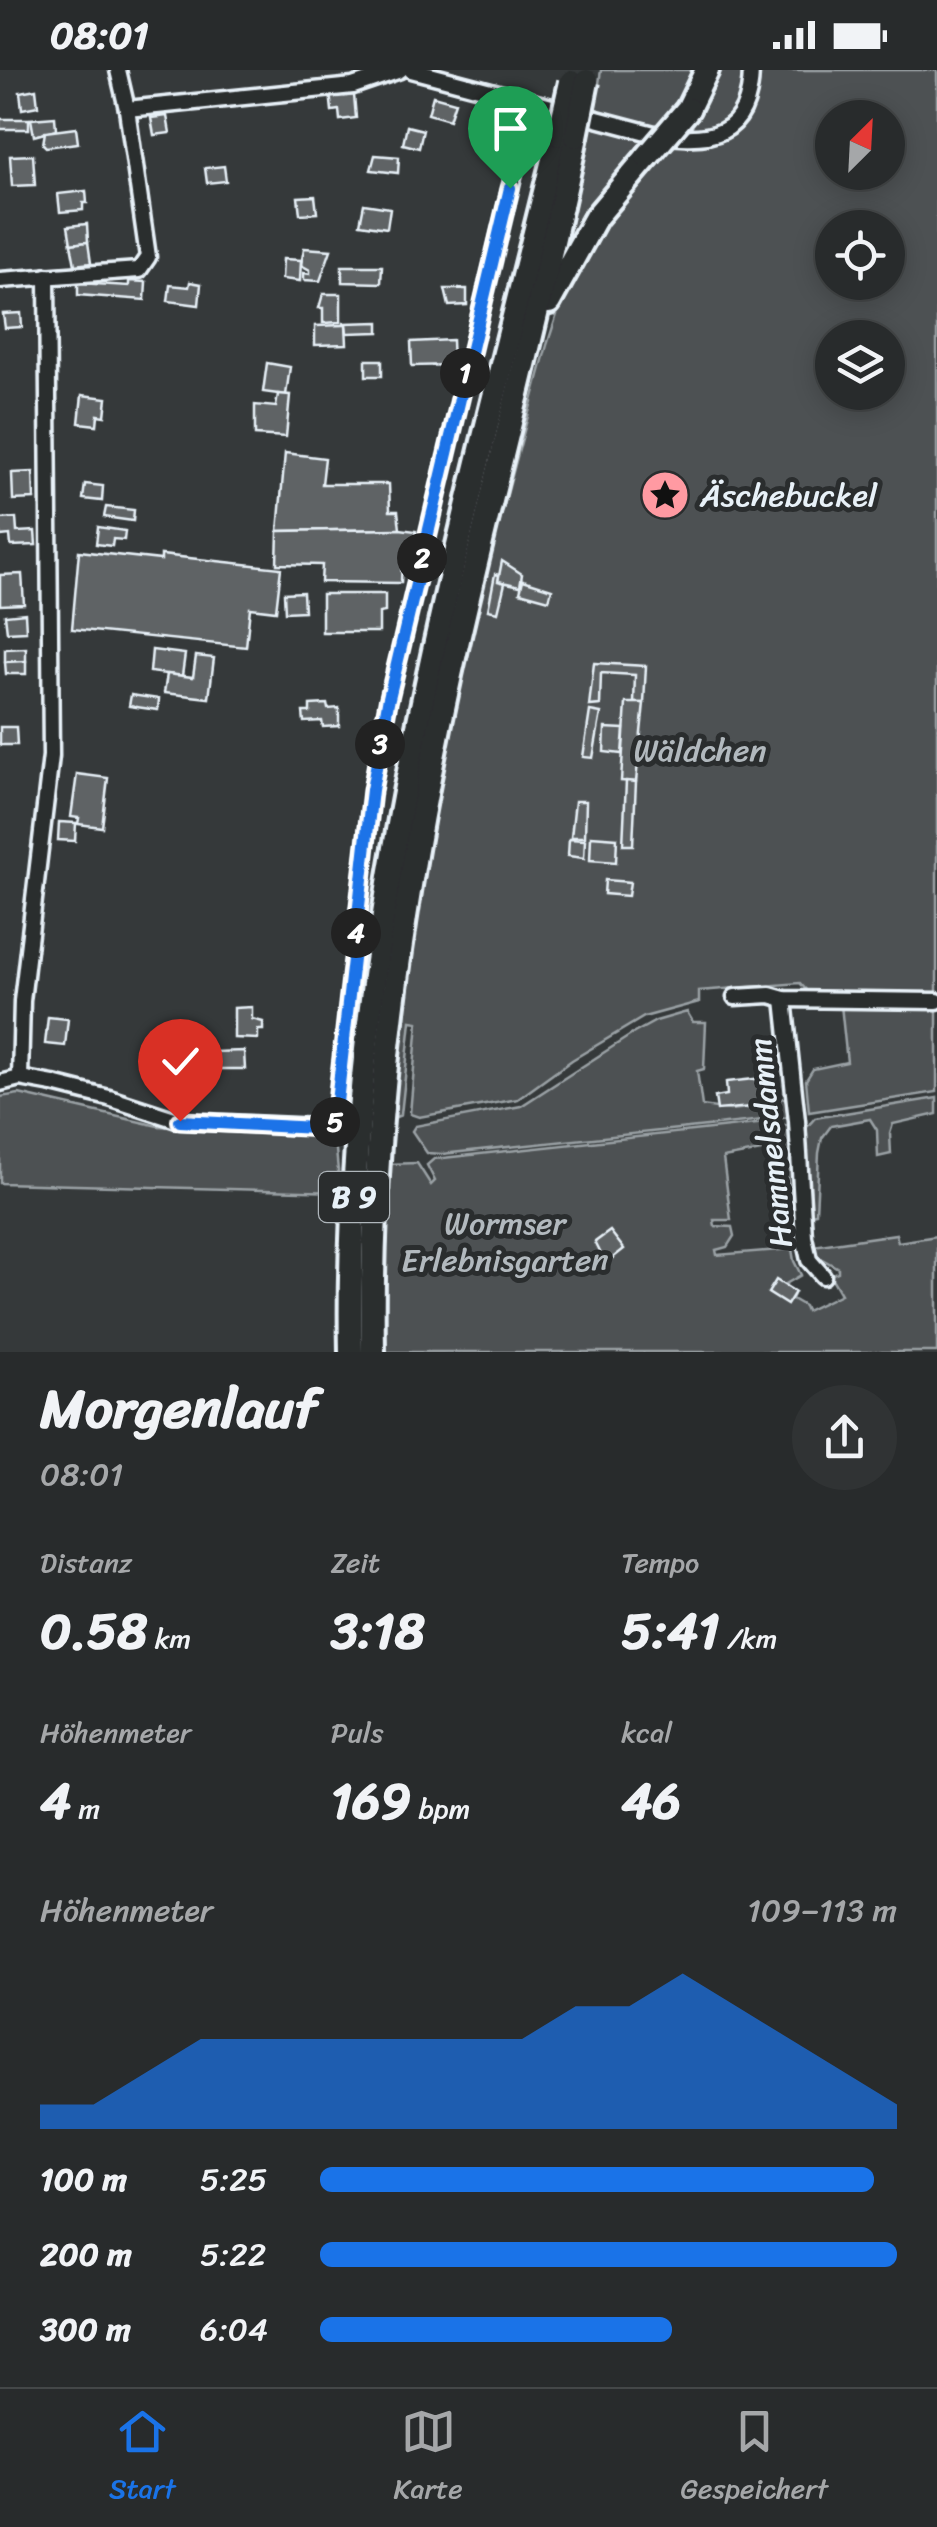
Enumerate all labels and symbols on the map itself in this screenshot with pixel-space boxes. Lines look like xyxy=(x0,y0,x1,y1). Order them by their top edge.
pin xyxy=(468,86,553,189)
north arrow xyxy=(815,100,905,190)
pin: 1 xyxy=(440,348,490,398)
place label: Äschebuckel xyxy=(699,467,878,524)
place icon: Äschebuckel xyxy=(639,469,691,521)
pin: 2 xyxy=(397,533,447,583)
pin: 3 xyxy=(355,719,405,769)
park label: Wäldchen xyxy=(633,722,767,779)
pin: 4 xyxy=(331,908,381,958)
pin xyxy=(138,1019,223,1122)
street label: Hammelsdamm xyxy=(731,1035,810,1250)
pin: 5 xyxy=(310,1097,360,1147)
road number: B 9 xyxy=(319,1172,389,1222)
park label: Wormser Erlebnisgarten xyxy=(401,1195,609,1289)

